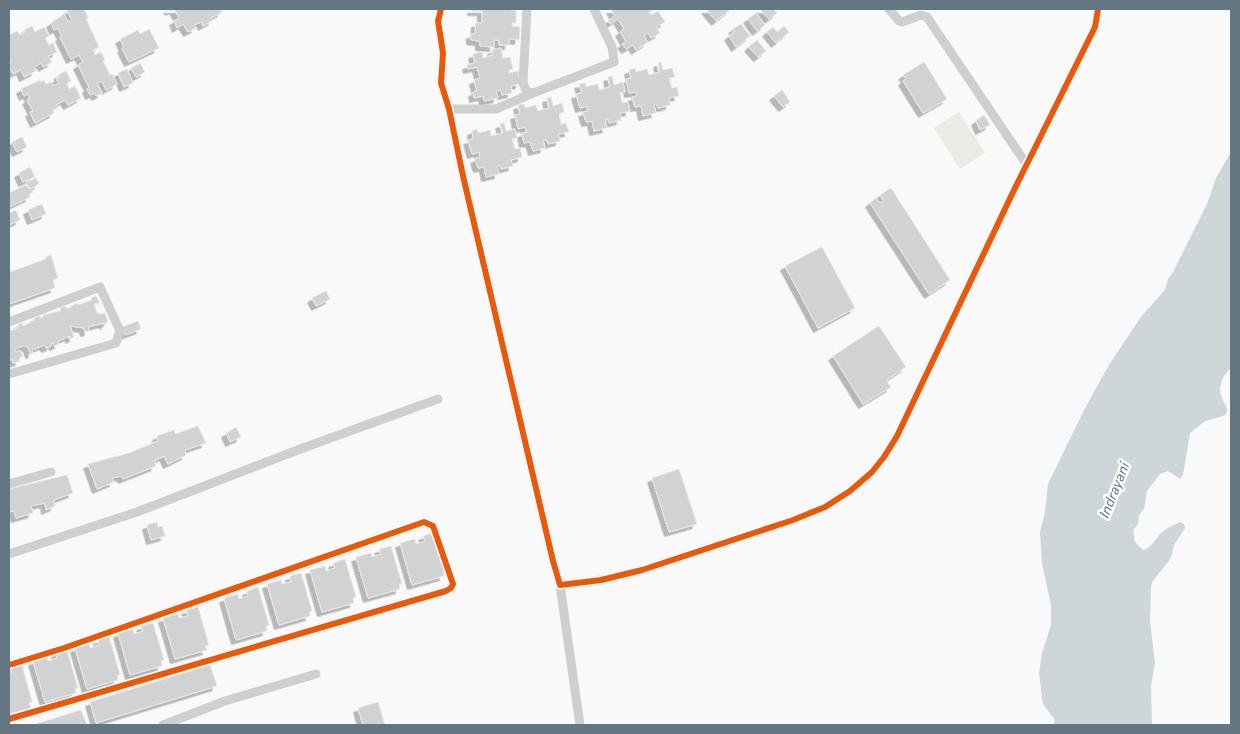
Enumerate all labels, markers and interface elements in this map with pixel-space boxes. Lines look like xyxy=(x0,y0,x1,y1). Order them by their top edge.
water label: Indrayani xyxy=(1095,459,1133,520)

